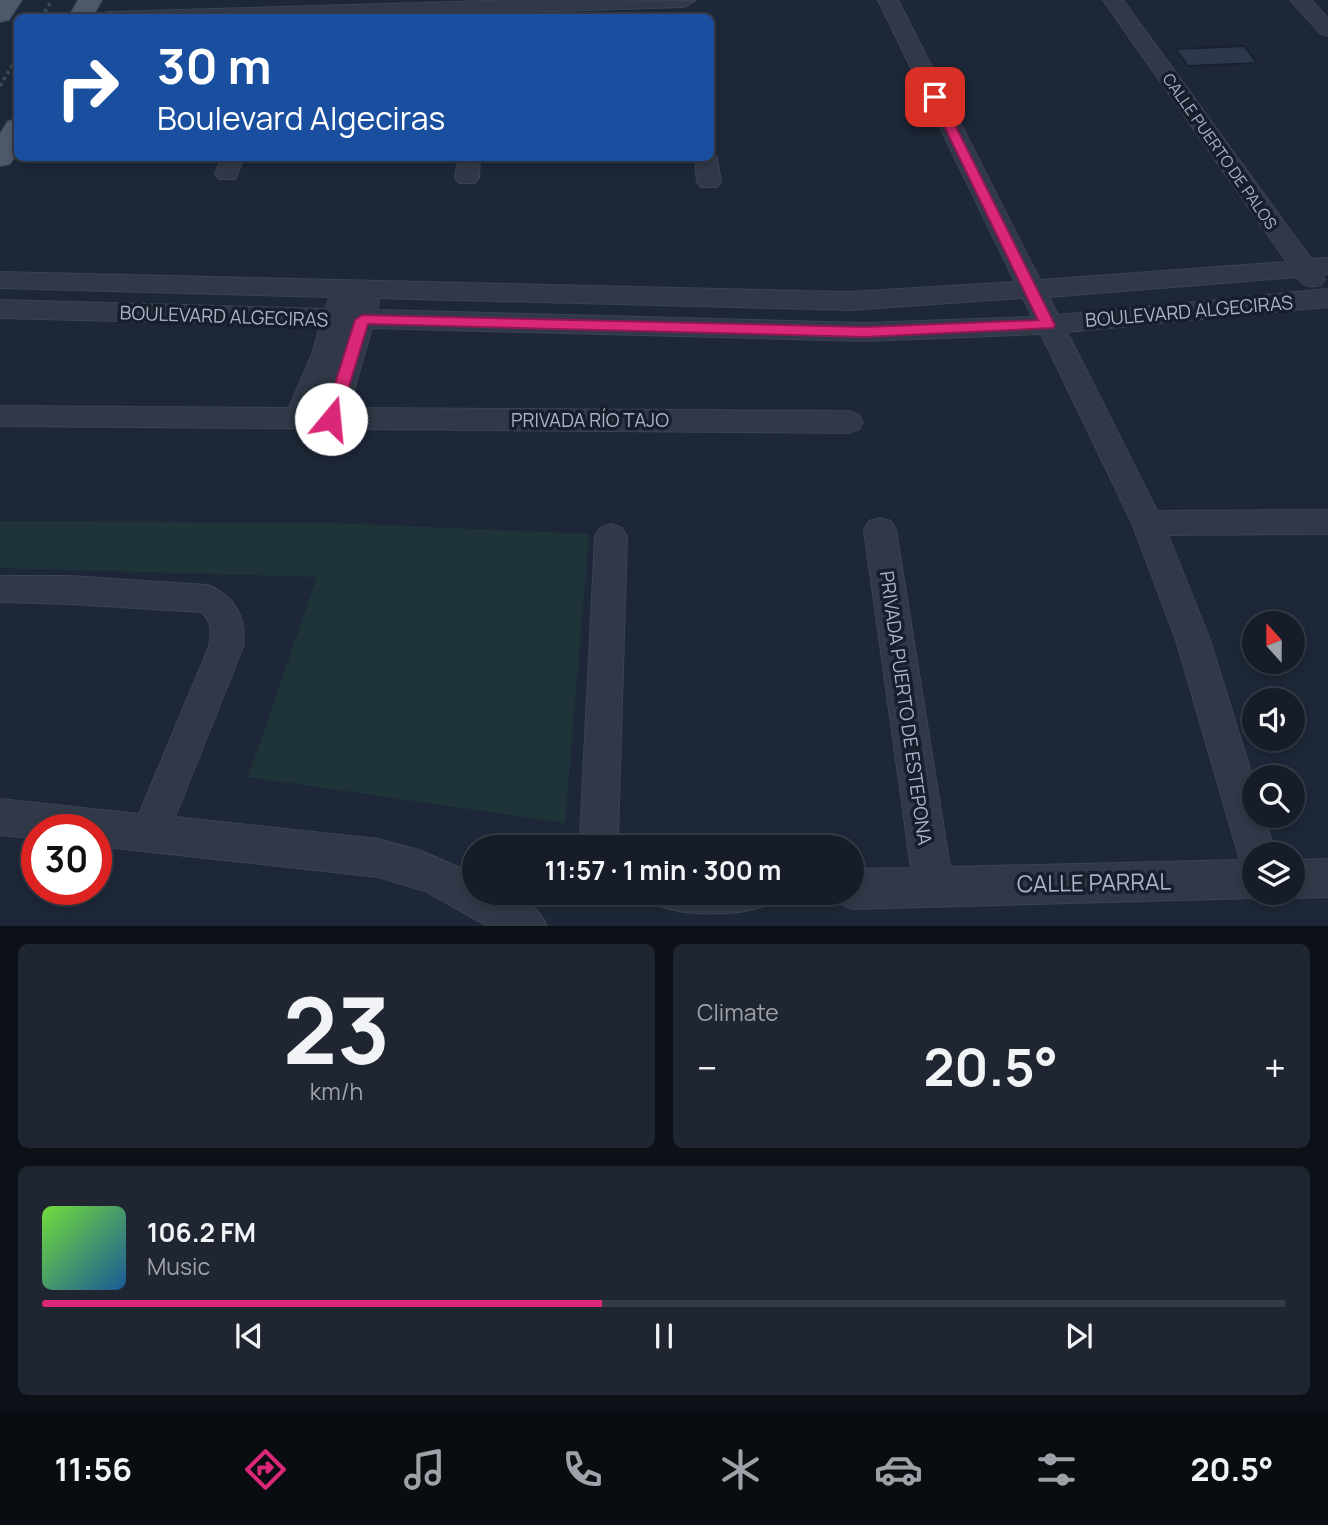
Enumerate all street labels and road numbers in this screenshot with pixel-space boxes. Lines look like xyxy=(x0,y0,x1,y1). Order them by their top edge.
street label: CALLE PUERTO DE PALOS xyxy=(1158,69,1282,233)
street label: BOULEVARD ALGECIRAS xyxy=(1084,289,1294,333)
street label: BOULEVARD ALGECIRAS xyxy=(119,299,329,333)
street label: PRIVADA RÍO TAJO xyxy=(511,407,669,433)
street label: PRIVADA PUERTO DE ESTEPONA xyxy=(874,569,938,847)
street label: CALLE PARRAL xyxy=(1017,865,1172,899)

